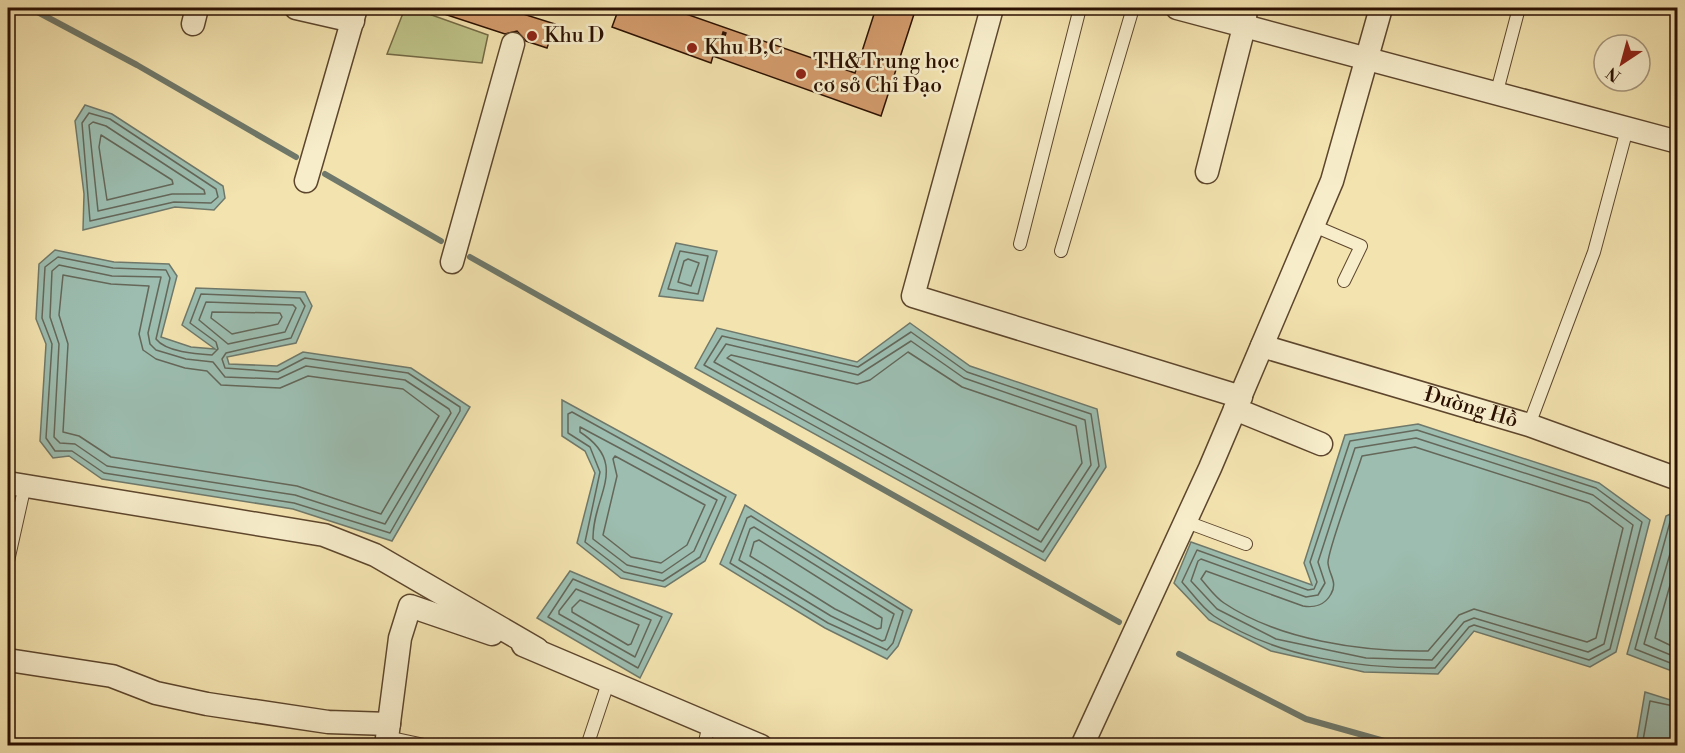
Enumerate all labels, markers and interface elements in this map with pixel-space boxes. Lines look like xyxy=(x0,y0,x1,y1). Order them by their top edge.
place label: Khu D xyxy=(544,23,604,49)
marker: Khu D xyxy=(525,29,539,43)
north arrow xyxy=(1592,33,1652,93)
place label: Khu B,C xyxy=(704,35,783,61)
marker: Khu B,C xyxy=(685,41,699,55)
place label: TH&Trung học cơ sở Chỉ Đạo xyxy=(813,49,960,99)
text: N xyxy=(1602,62,1625,86)
marker: TH&Trung học cơ sở Chỉ Đạo xyxy=(794,67,808,81)
street label: Đường Hồ xyxy=(1421,382,1521,434)

